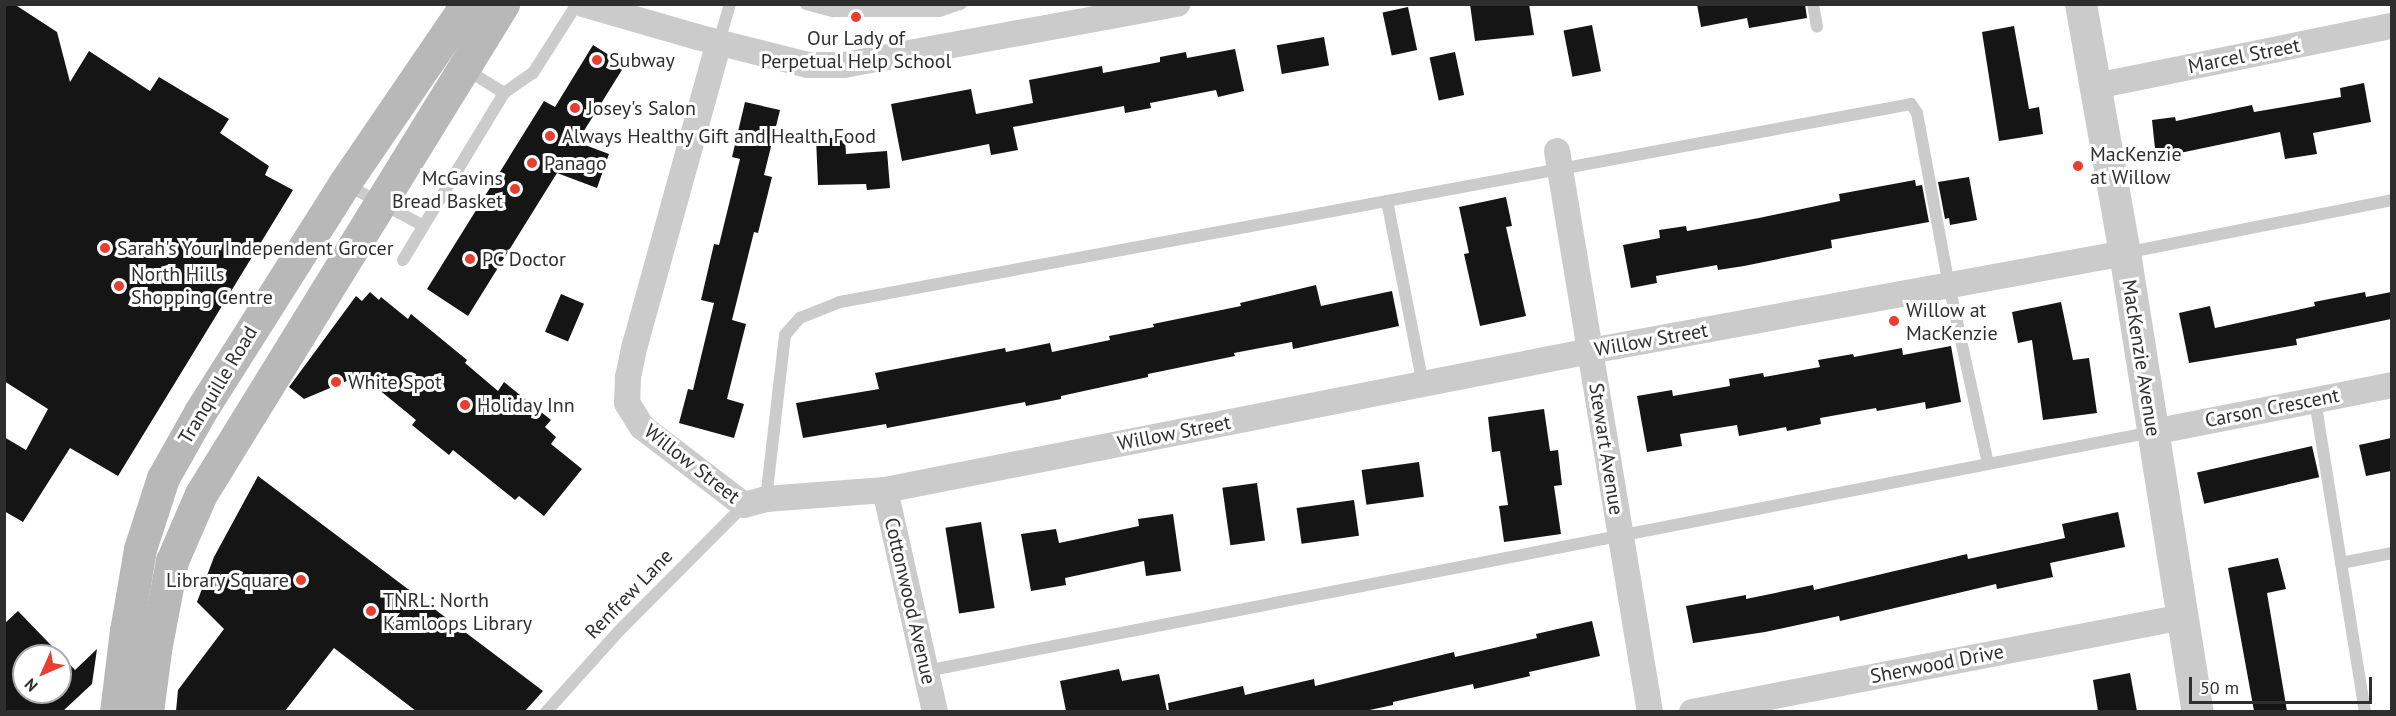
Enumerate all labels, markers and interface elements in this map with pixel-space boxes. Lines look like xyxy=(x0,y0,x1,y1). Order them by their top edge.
marker: Our Lady of Perpetual Help School xyxy=(849,10,863,24)
place label: Our Lady of Perpetual Help School xyxy=(761,27,951,74)
street label: Marcel Street xyxy=(2186,33,2302,79)
place label: Subway xyxy=(609,48,675,72)
marker: Subway xyxy=(590,53,604,67)
place label: Josey's Salon xyxy=(587,96,696,120)
marker: Josey's Salon xyxy=(568,101,582,115)
place label: Always Healthy Gift and Health Food xyxy=(562,124,877,148)
marker: Always Healthy Gift and Health Food xyxy=(543,129,557,143)
place label: MacKenzie at Willow xyxy=(2090,142,2182,189)
place label: Panago xyxy=(544,151,607,175)
marker: Panago xyxy=(525,156,539,170)
marker: MacKenzie at Willow xyxy=(2071,159,2085,173)
place label: McGavins Bread Basket xyxy=(392,166,503,213)
marker: McGavins Bread Basket xyxy=(508,182,522,196)
place label: Sarah's Your Independent Grocer xyxy=(117,236,394,260)
marker: Sarah's Your Independent Grocer xyxy=(98,241,112,255)
place label: PC Doctor xyxy=(482,247,566,271)
marker: PC Doctor xyxy=(463,252,477,266)
place label: North Hills Shopping Centre xyxy=(131,262,273,309)
street label: MacKenzie Avenue xyxy=(2117,277,2165,439)
marker: North Hills Shopping Centre xyxy=(112,279,126,293)
place label: Willow at MacKenzie xyxy=(1906,298,1998,345)
marker: Willow at MacKenzie xyxy=(1887,314,1901,328)
street label: Willow Street xyxy=(1592,318,1710,362)
street label: Tranquille Road xyxy=(173,322,263,448)
place label: White Spot xyxy=(348,370,442,394)
marker: White Spot xyxy=(329,375,343,389)
street label: Stewart Avenue xyxy=(1584,381,1628,517)
street label: Carson Crescent xyxy=(2203,383,2341,433)
place label: Holiday Inn xyxy=(477,393,575,417)
marker: Holiday Inn xyxy=(458,398,472,412)
street label: Willow Street xyxy=(1115,410,1233,456)
street label: Willow Street xyxy=(639,419,745,509)
street label: Cottonwood Avenue xyxy=(879,515,941,687)
street label: Renfrew Lane xyxy=(580,544,678,644)
place label: Library Square xyxy=(165,568,289,592)
marker: Library Square xyxy=(294,573,308,587)
place label: TNRL: North Kamloops Library xyxy=(383,588,532,635)
marker: TNRL: North Kamloops Library xyxy=(364,604,378,618)
street label: Sherwood Drive xyxy=(1868,639,2006,689)
north arrow xyxy=(12,644,72,704)
scale bar xyxy=(2192,665,2375,703)
text: N xyxy=(20,675,41,696)
text: 50 m xyxy=(2200,676,2239,699)

